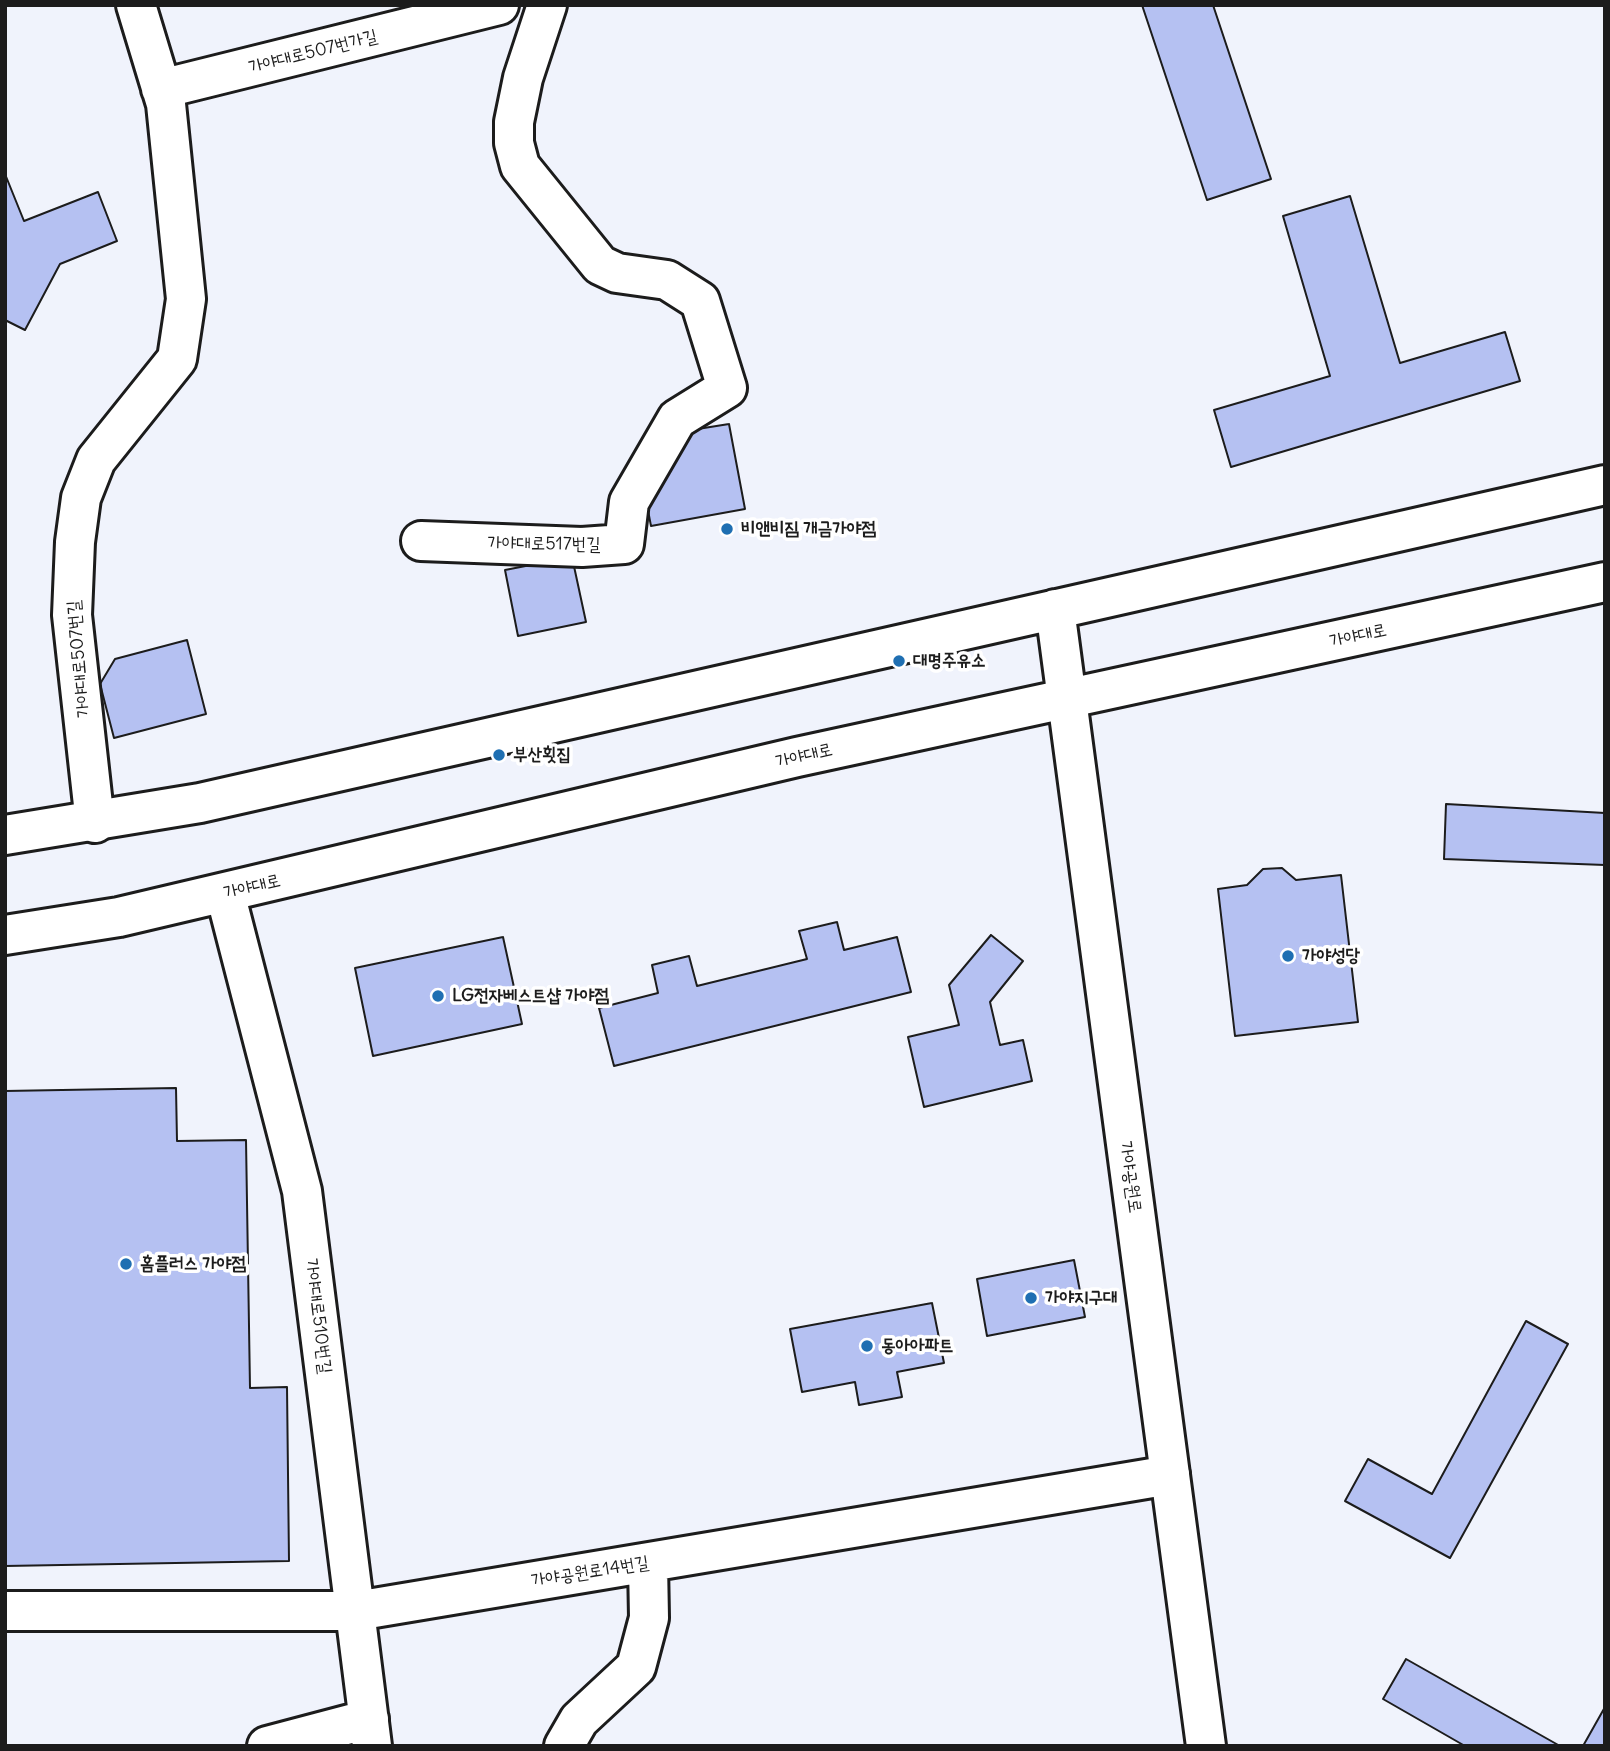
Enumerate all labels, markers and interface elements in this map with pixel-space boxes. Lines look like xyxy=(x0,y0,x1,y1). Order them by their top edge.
street label: 가야대로507번가길 xyxy=(246,26,380,78)
place label: 비앤비짐 개금가야점 xyxy=(741,518,876,540)
marker: 비앤비짐 개금가야점 xyxy=(719,521,735,537)
street label: 가야대로517번길 xyxy=(487,532,601,556)
street label: 가야대로507번길 xyxy=(63,599,95,719)
street label: 가야대로 xyxy=(1327,619,1389,653)
place label: 대명주유소 xyxy=(913,650,985,672)
marker: 대명주유소 xyxy=(891,653,907,669)
street label: 가야대로 xyxy=(773,739,835,773)
place label: 부산횟집 xyxy=(513,744,571,766)
marker: 부산횟집 xyxy=(491,747,507,763)
street label: 가야대로 xyxy=(221,870,283,904)
place label: 가야성당 xyxy=(1302,945,1360,967)
marker: 가야성당 xyxy=(1280,948,1296,964)
place label: LG전자베스트샵 가야점 xyxy=(452,985,609,1007)
marker: LG전자베스트샵 가야점 xyxy=(430,988,446,1004)
street label: 가야공원로 xyxy=(1114,1140,1146,1214)
place label: 홈플러스 가야점 xyxy=(140,1253,246,1275)
marker: 홈플러스 가야점 xyxy=(118,1256,134,1272)
street label: 가야대로510번길 xyxy=(300,1257,336,1375)
place label: 가야지구대 xyxy=(1045,1287,1117,1309)
marker: 가야지구대 xyxy=(1023,1290,1039,1306)
place label: 동아아파트 xyxy=(881,1335,953,1357)
marker: 동아아파트 xyxy=(859,1338,875,1354)
street label: 가야공원로14번길 xyxy=(530,1552,650,1592)

